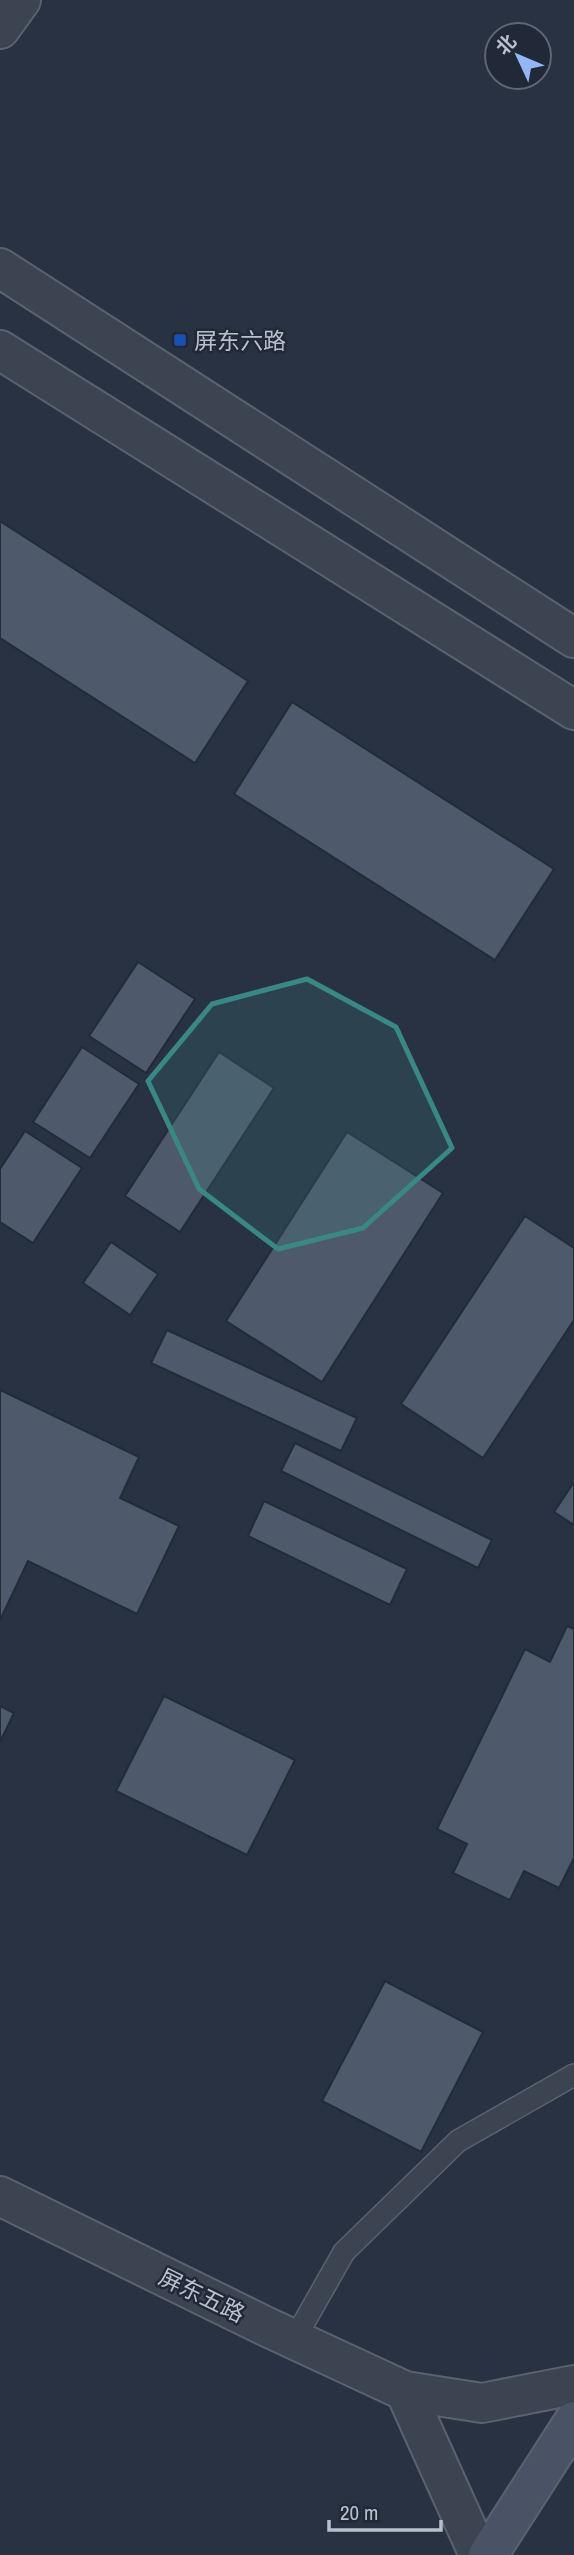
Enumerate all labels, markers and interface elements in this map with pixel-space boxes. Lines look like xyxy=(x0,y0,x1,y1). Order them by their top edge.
north arrow xyxy=(483,21,553,91)
text: 北 xyxy=(490,28,522,60)
place label: 屏东六路 xyxy=(194,325,286,356)
marker: 屏东六路 xyxy=(172,332,188,348)
street label: 屏东五路 xyxy=(154,2261,250,2329)
scale bar xyxy=(329,2488,441,2532)
text: 20 m xyxy=(340,2498,378,2527)

